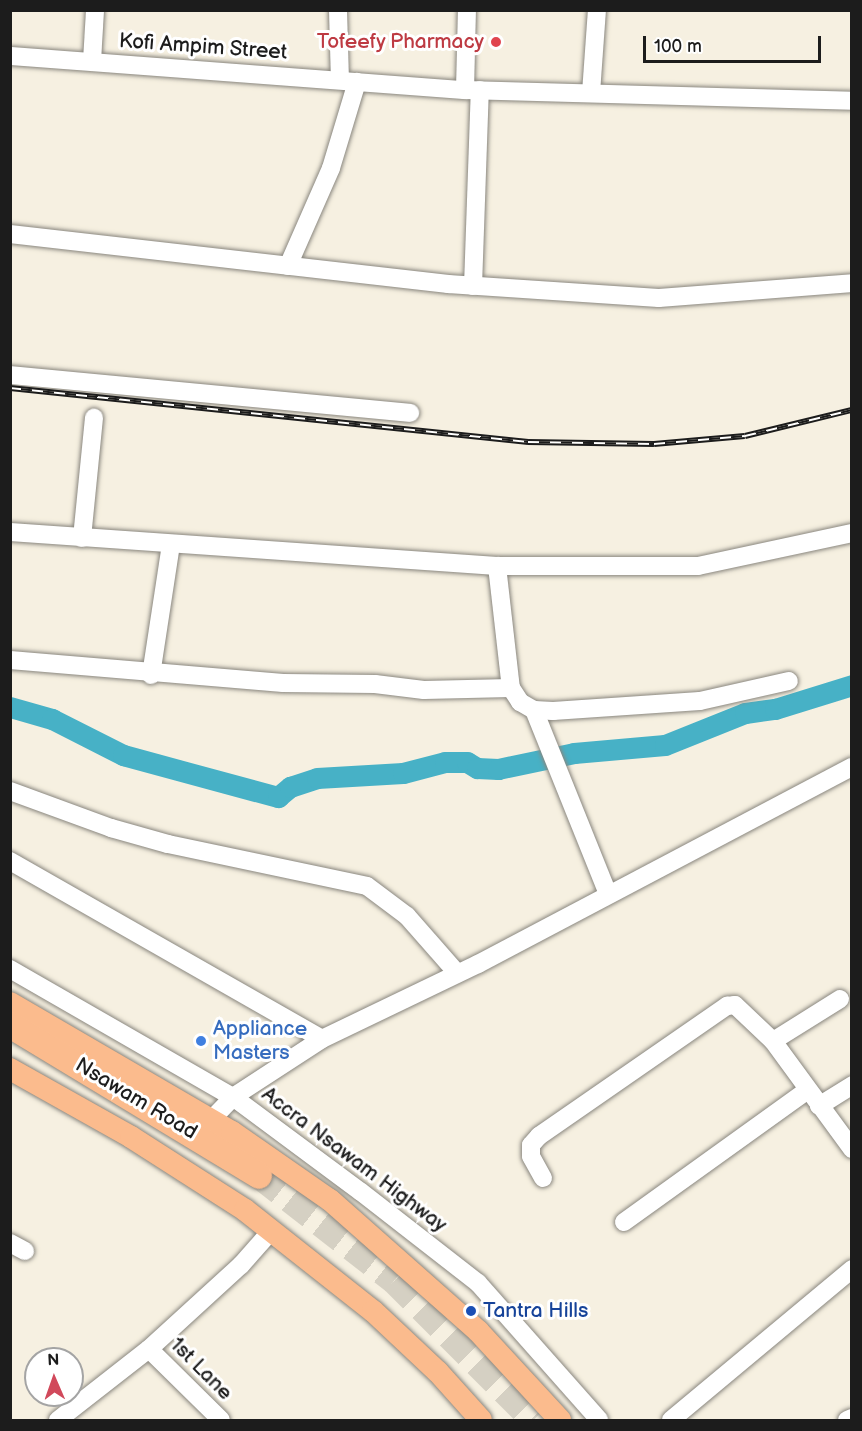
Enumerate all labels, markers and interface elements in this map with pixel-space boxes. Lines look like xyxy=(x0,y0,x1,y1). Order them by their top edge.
scale bar xyxy=(646,24,824,62)
street label: Kofi Ampim Street xyxy=(118,29,288,65)
place label: Tofeefy Pharmacy xyxy=(315,29,484,55)
marker: Tofeefy Pharmacy xyxy=(489,35,503,49)
text: 100 m xyxy=(654,36,702,57)
place label: Appliance Masters xyxy=(213,1016,307,1066)
marker: Appliance Masters xyxy=(194,1034,208,1048)
street label: Nsawam Road xyxy=(70,1053,202,1145)
street label: Accra Nsawam Highway xyxy=(256,1082,452,1238)
place label: Tantra Hills xyxy=(483,1298,588,1324)
marker: Tantra Hills xyxy=(464,1304,478,1318)
street label: 1st Lane xyxy=(164,1332,238,1406)
north arrow xyxy=(24,1347,84,1407)
text: N xyxy=(47,1351,60,1370)

